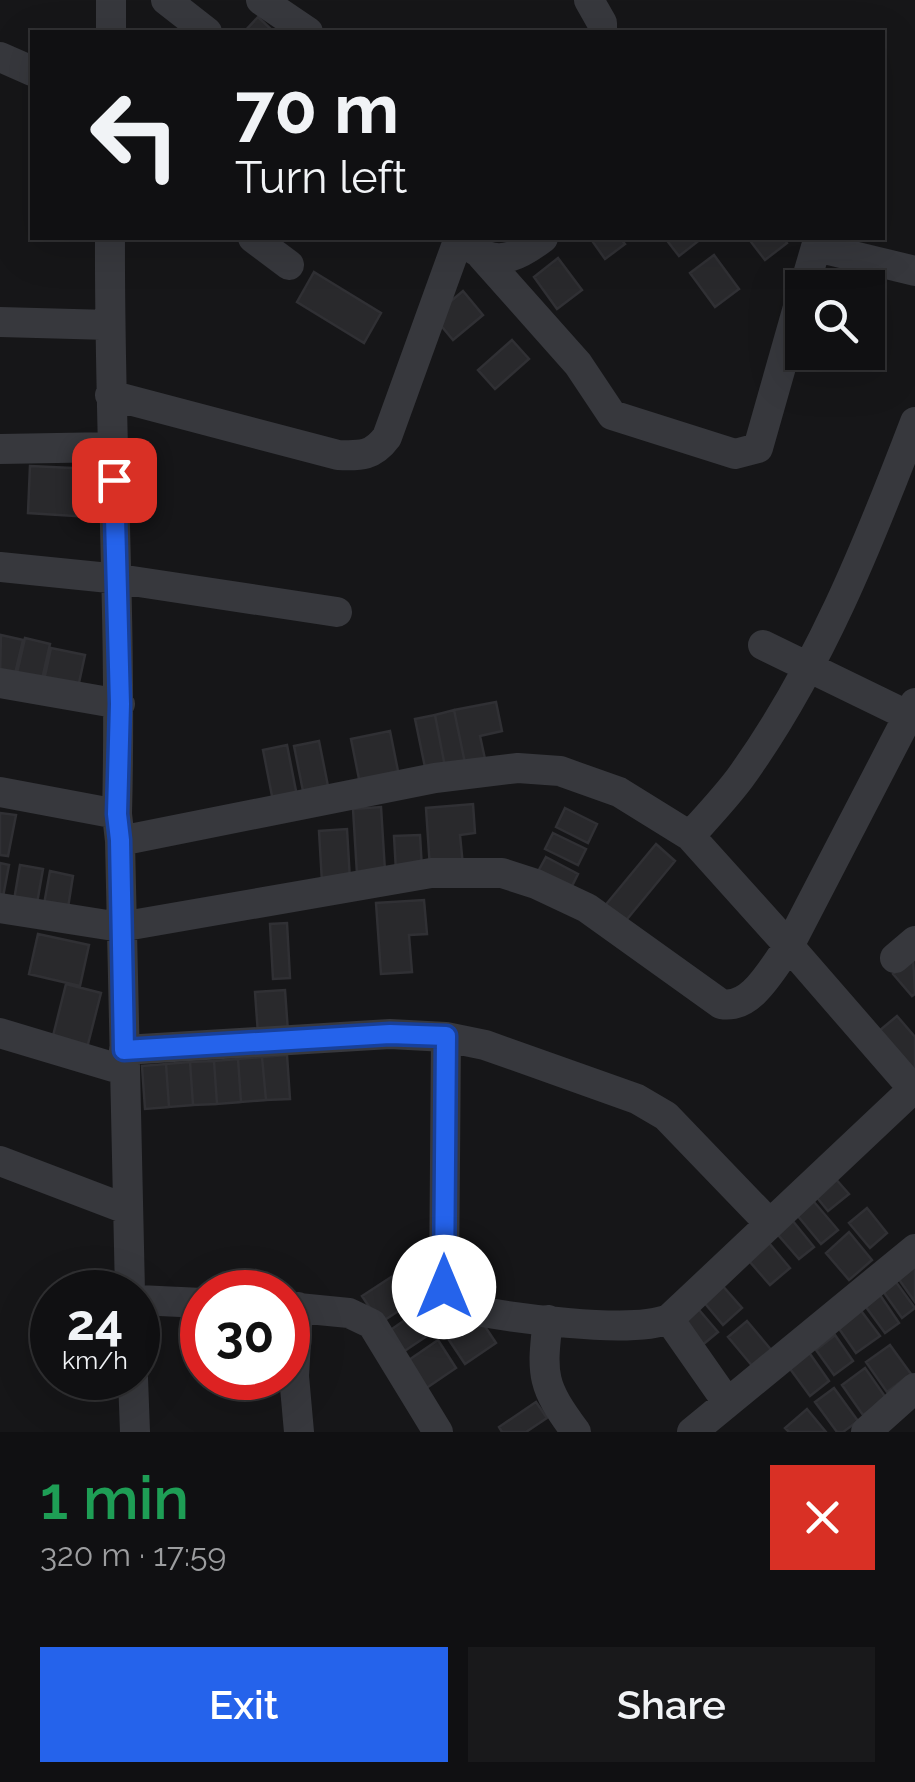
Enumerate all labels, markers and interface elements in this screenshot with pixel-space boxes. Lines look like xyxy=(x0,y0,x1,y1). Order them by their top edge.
text: 70 m xyxy=(235,67,399,149)
icon: left xyxy=(70,70,200,200)
text: Turn left xyxy=(235,151,407,204)
map controls xyxy=(785,270,885,370)
button: search xyxy=(785,270,885,370)
pin xyxy=(72,438,157,523)
icon: arrive xyxy=(87,453,142,508)
position arrow xyxy=(392,1235,496,1339)
speed limit sign: 30 xyxy=(180,1270,310,1400)
text: 24 xyxy=(67,1293,123,1352)
text: km/h xyxy=(62,1345,128,1375)
text: 1 min xyxy=(40,1463,189,1533)
button: close xyxy=(770,1465,875,1570)
text: 320 m · 17:59 xyxy=(40,1536,226,1573)
button: Exit xyxy=(40,1647,448,1762)
button: Share xyxy=(468,1647,875,1762)

